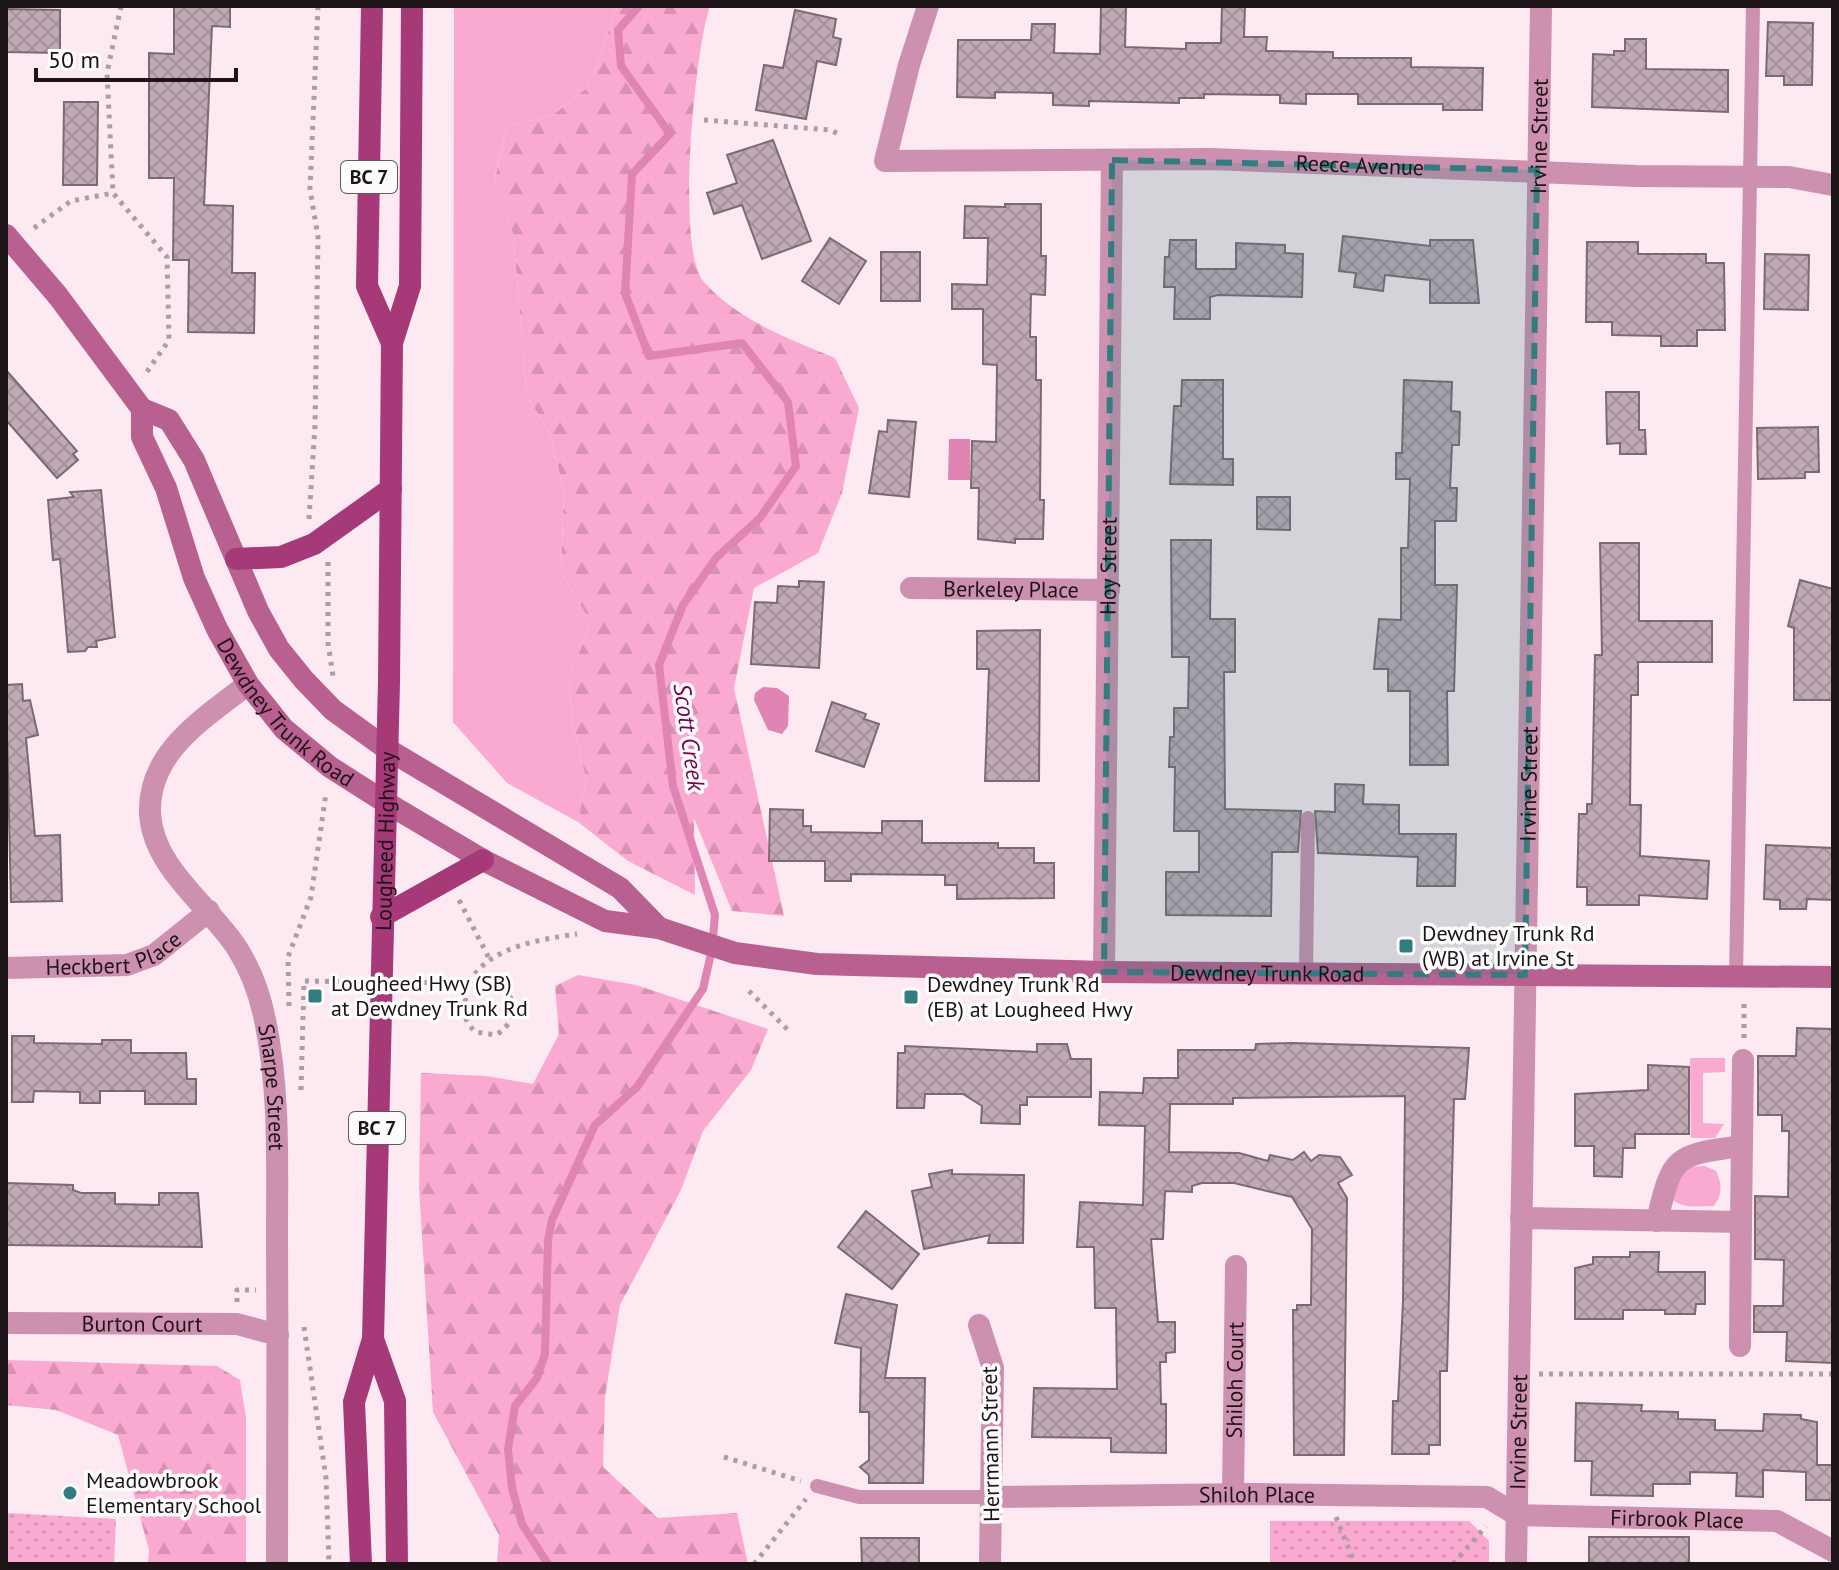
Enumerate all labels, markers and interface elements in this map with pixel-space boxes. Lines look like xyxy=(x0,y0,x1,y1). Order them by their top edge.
scale bar xyxy=(36,32,236,82)
text: 50 m xyxy=(48,44,100,75)
street label: Irvine Street xyxy=(1524,78,1554,194)
street label: Reece Avenue xyxy=(1295,148,1425,182)
road number: BC 7 xyxy=(341,161,397,193)
street label: Hoy Street xyxy=(1094,516,1122,615)
street label: Berkeley Place xyxy=(943,574,1079,604)
street label: Dewdney Trunk Road xyxy=(211,633,360,793)
water label: Scott Creek xyxy=(667,681,713,794)
street label: Irvine Street xyxy=(1514,725,1543,842)
street label: Lougheed Highway xyxy=(369,750,401,931)
place label: Dewdney Trunk Rd (WB) at Irvine St xyxy=(1422,919,1595,972)
street label: Heckbert Place xyxy=(45,925,187,981)
marker: Dewdney Trunk Rd (WB) at Irvine St xyxy=(1397,937,1415,955)
street label: Dewdney Trunk Road xyxy=(1170,958,1365,988)
place label: Lougheed Hwy (SB) at Dewdney Trunk Rd xyxy=(331,969,528,1022)
place label: Dewdney Trunk Rd (EB) at Lougheed Hwy xyxy=(927,970,1134,1023)
marker: Lougheed Hwy (SB) at Dewdney Trunk Rd xyxy=(306,987,324,1005)
marker: Dewdney Trunk Rd (EB) at Lougheed Hwy xyxy=(902,988,920,1006)
street label: Sharpe Street xyxy=(252,1021,291,1151)
road number: BC 7 xyxy=(349,1112,405,1144)
street label: Burton Court xyxy=(82,1309,203,1338)
street label: Shiloh Court xyxy=(1220,1321,1249,1439)
street label: Herrmann Street xyxy=(975,1365,1005,1522)
street label: Irvine Street xyxy=(1503,1373,1533,1490)
place label: Meadowbrook Elementary School xyxy=(86,1466,262,1519)
street label: Shiloh Place xyxy=(1199,1480,1315,1509)
marker: Meadowbrook Elementary School xyxy=(61,1484,79,1502)
street label: Firbrook Place xyxy=(1610,1503,1744,1534)

